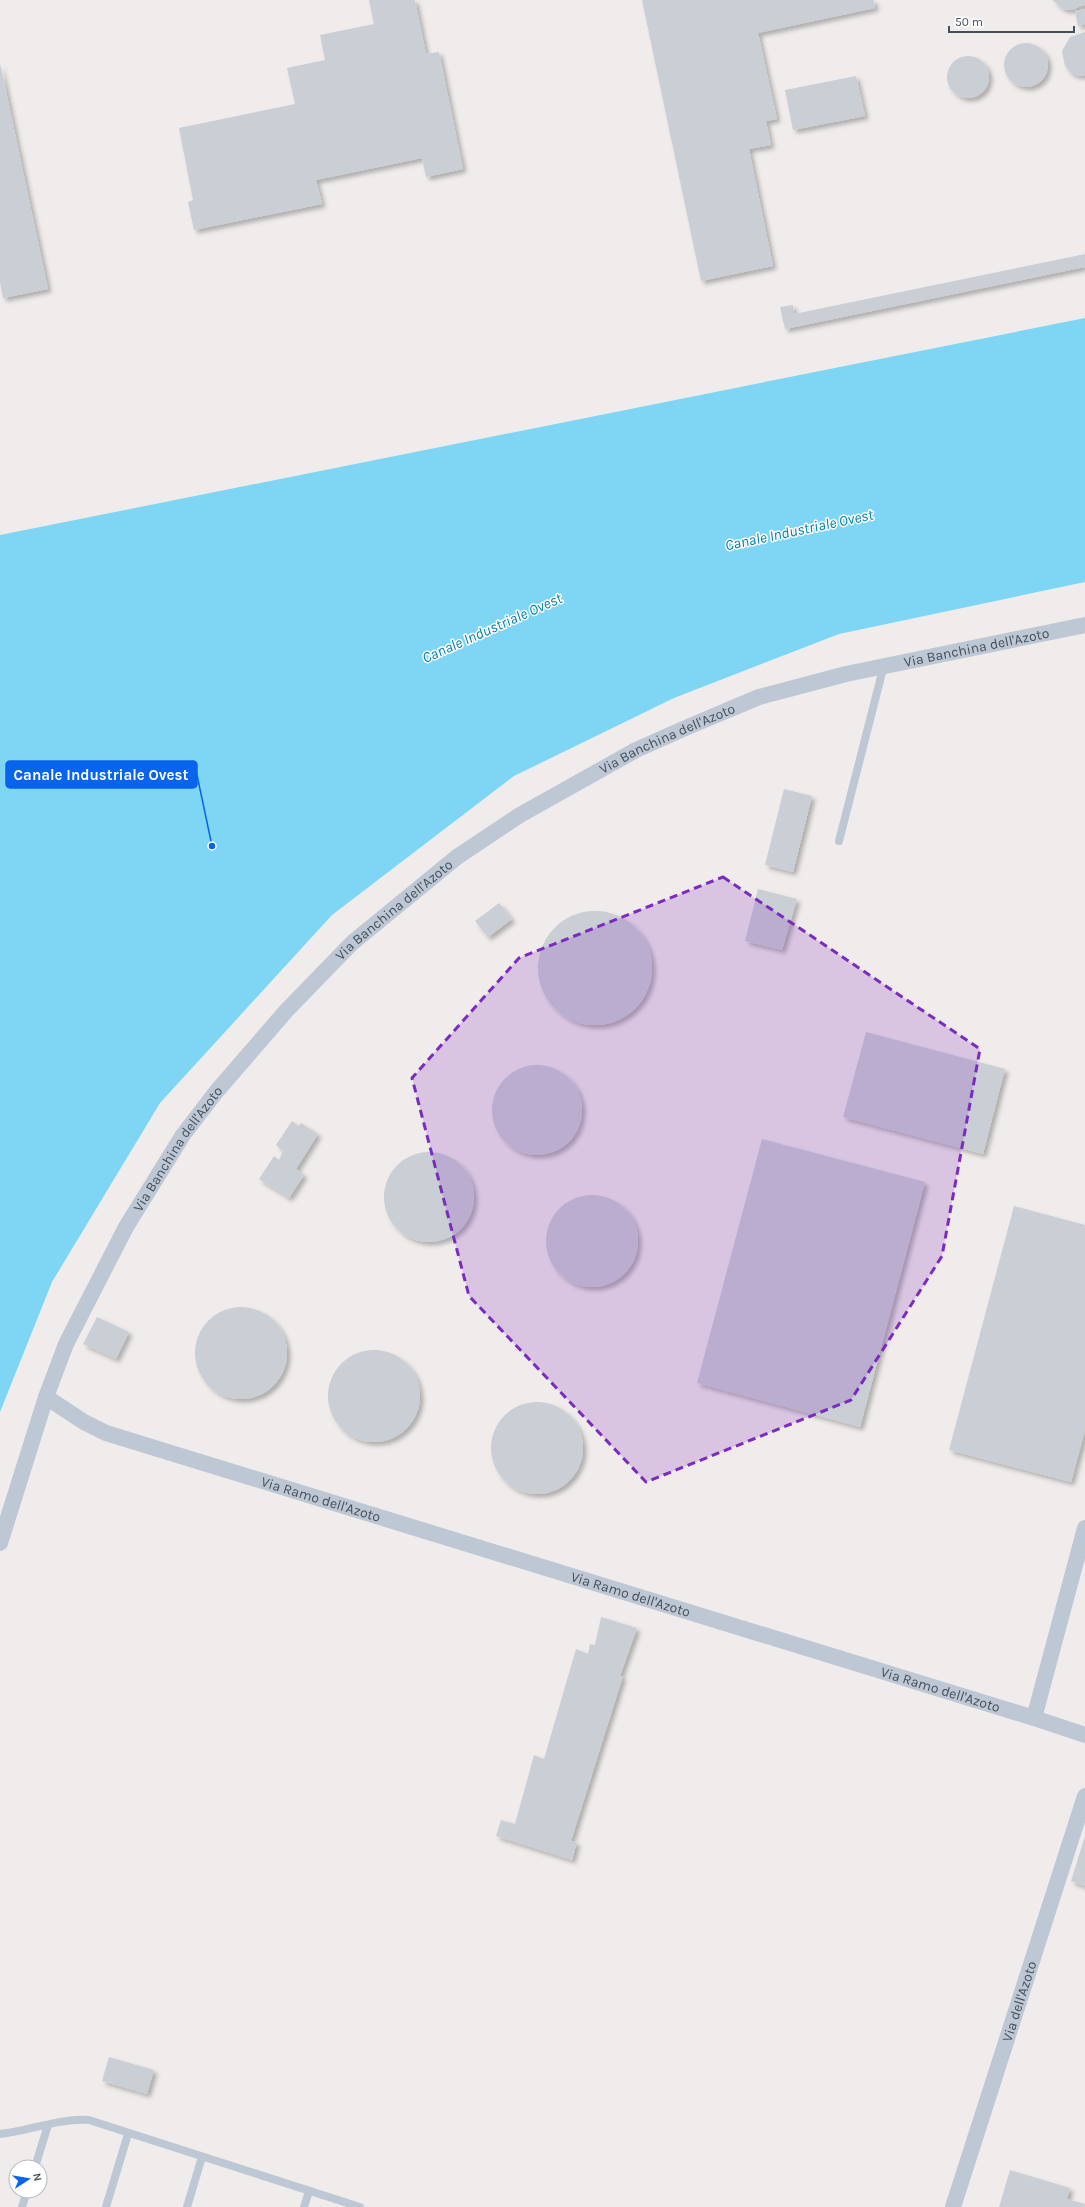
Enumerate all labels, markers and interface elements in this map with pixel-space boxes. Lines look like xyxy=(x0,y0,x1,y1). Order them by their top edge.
scale bar xyxy=(949,8,1074,34)
text: 50 m xyxy=(955,15,983,29)
water label: Canale Industriale Ovest xyxy=(723,505,876,555)
water label: Canale Industriale Ovest xyxy=(419,589,566,667)
street label: Via Banchina dell'Azoto xyxy=(902,625,1051,671)
street label: Via Banchina dell'Azoto xyxy=(596,700,738,778)
callout: Canale Industriale Ovest xyxy=(6,761,197,788)
text: Canale Industriale Ovest xyxy=(14,766,188,784)
street label: Via Banchina dell'Azoto xyxy=(332,856,456,964)
street label: Via Banchina dell'Azoto xyxy=(130,1083,226,1215)
street label: Via Ramo dell'Azoto xyxy=(259,1473,383,1526)
street label: Via Ramo dell'Azoto xyxy=(569,1568,692,1621)
street label: Via Ramo dell'Azoto xyxy=(879,1663,1002,1716)
street label: Via dell'Azoto xyxy=(999,1959,1040,2044)
north arrow xyxy=(8,2159,48,2199)
text: N xyxy=(30,2172,44,2182)

